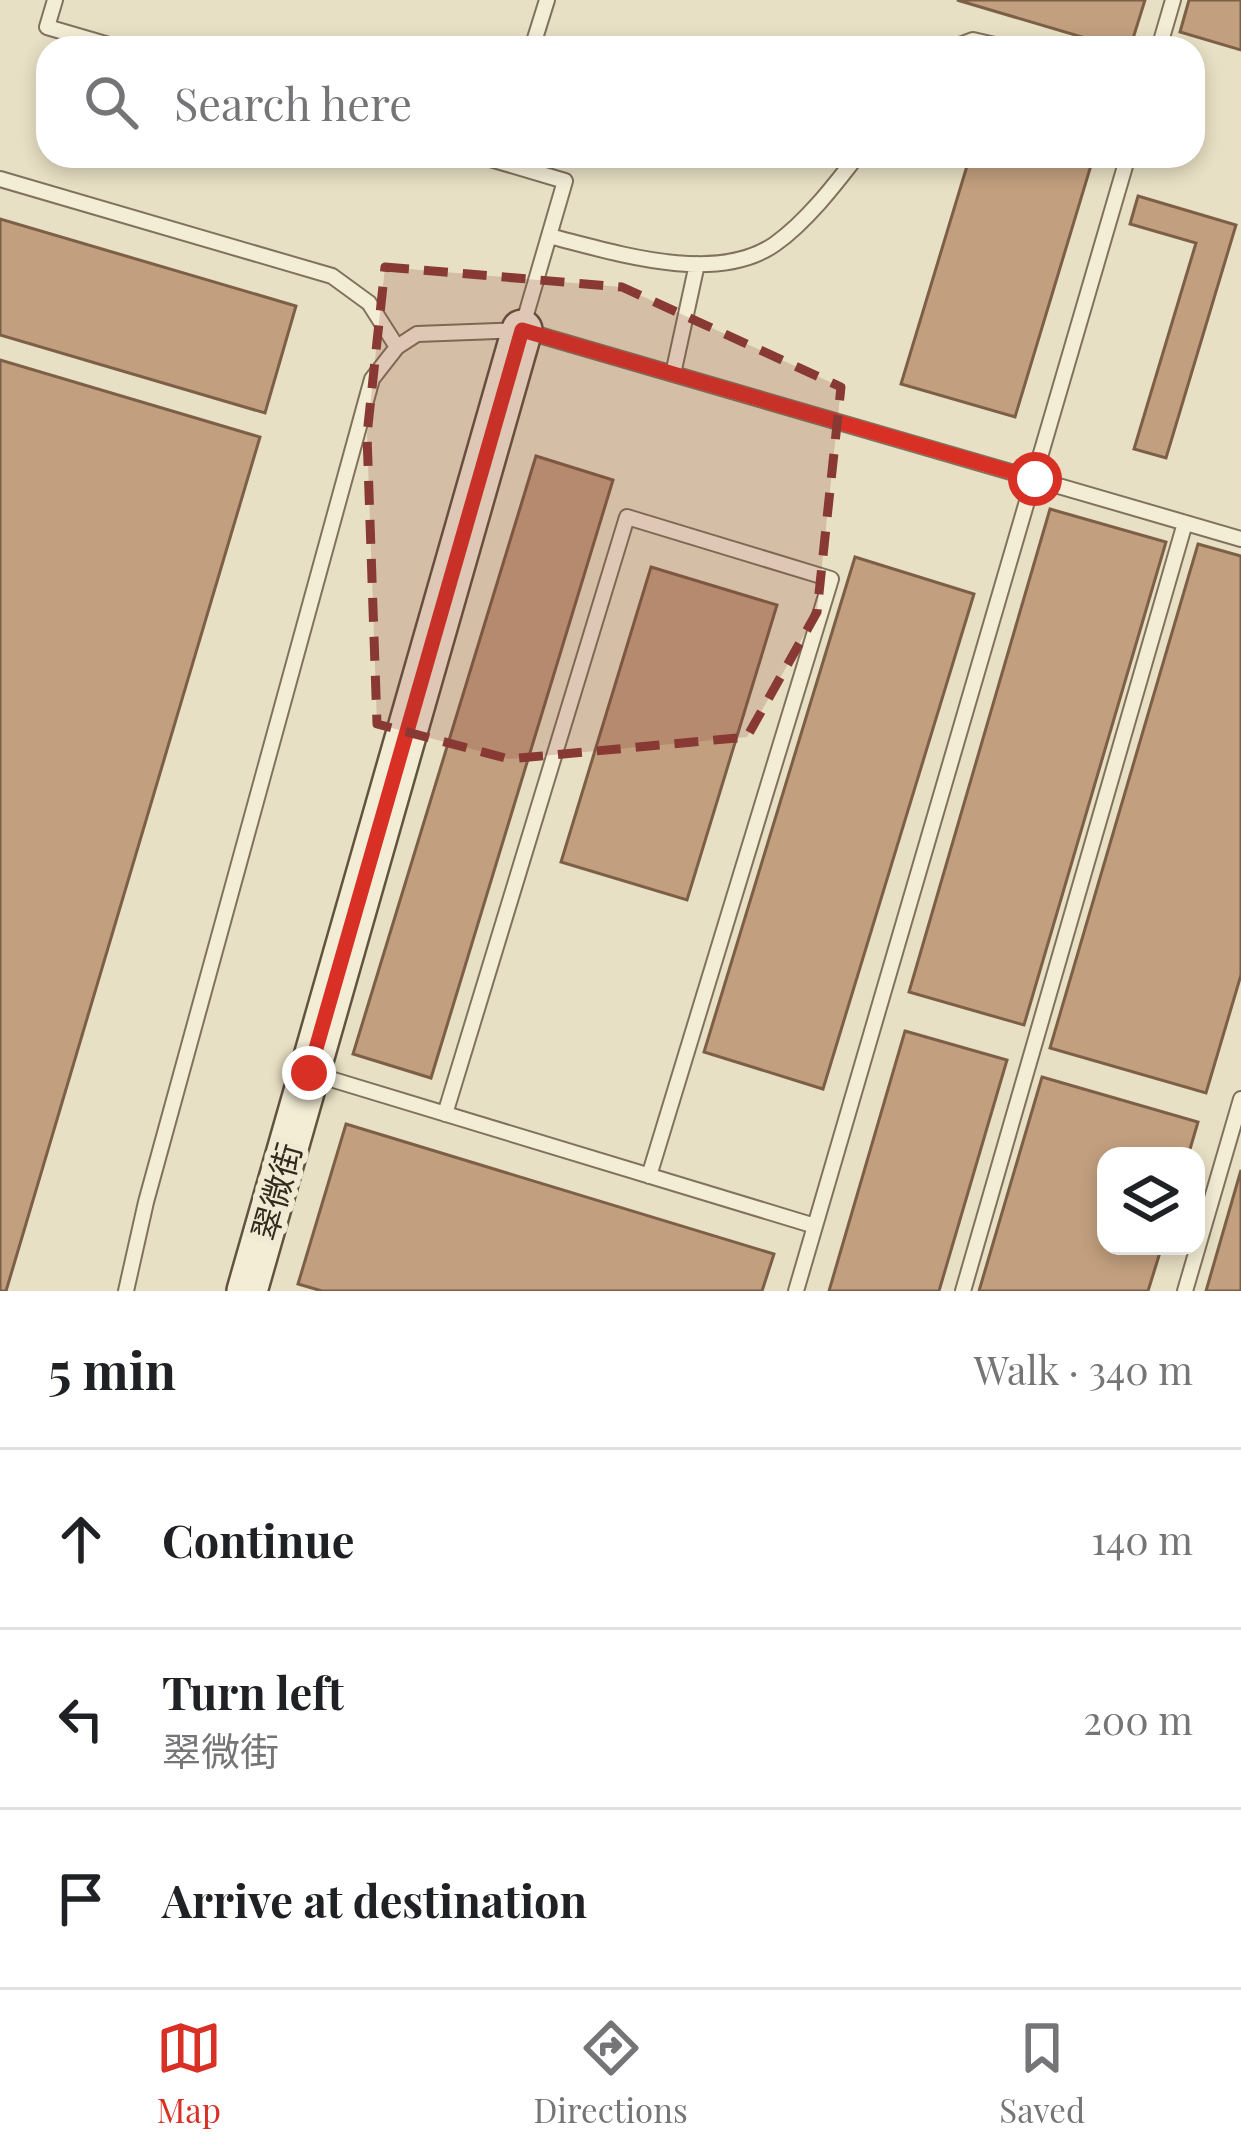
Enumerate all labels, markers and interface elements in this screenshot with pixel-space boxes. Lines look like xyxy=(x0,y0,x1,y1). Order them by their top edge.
search box xyxy=(36,36,1205,168)
icon: search xyxy=(78,69,144,135)
text: Search here xyxy=(174,72,412,132)
route start xyxy=(1008,452,1062,506)
route end xyxy=(282,1046,336,1100)
street label: 翠微街 xyxy=(240,1137,310,1245)
map controls xyxy=(1097,1147,1205,1255)
button: layers xyxy=(1097,1147,1205,1255)
text: 5 min xyxy=(48,1335,176,1403)
text: Walk · 340 m xyxy=(974,1343,1193,1395)
icon: ahead xyxy=(48,1506,114,1572)
text: Continue xyxy=(162,1509,354,1569)
text: 140 m xyxy=(1092,1513,1193,1565)
text: Turn left xyxy=(162,1661,344,1721)
icon: left xyxy=(48,1686,114,1752)
text: 200 m xyxy=(1083,1693,1193,1745)
text: 翠微街 xyxy=(162,1724,279,1776)
icon: arrive xyxy=(48,1866,114,1932)
text: Arrive at destination xyxy=(162,1869,587,1929)
tab: Map xyxy=(156,2015,222,2131)
tab: Directions xyxy=(533,2015,688,2131)
tab: Saved xyxy=(999,2015,1085,2131)

